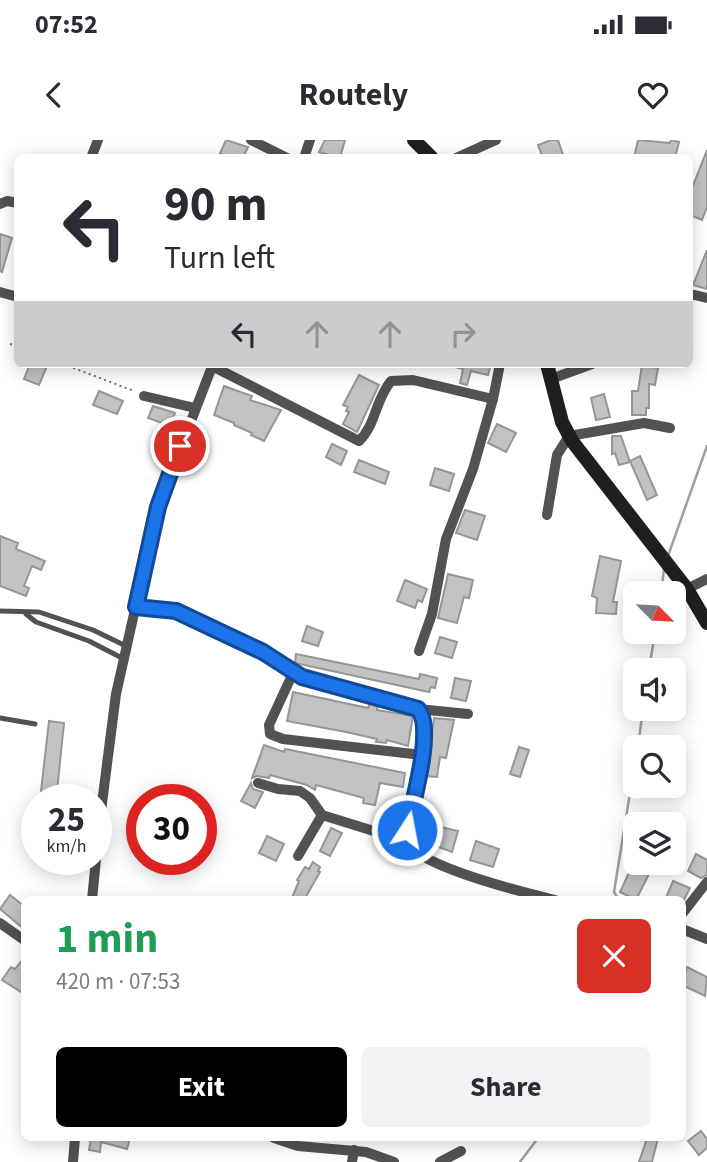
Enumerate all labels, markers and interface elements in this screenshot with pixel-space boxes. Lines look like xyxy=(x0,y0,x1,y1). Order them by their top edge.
text: 07:52 xyxy=(35,6,98,43)
text: Routely xyxy=(299,72,408,118)
icon: back xyxy=(35,76,73,114)
icon: heart xyxy=(634,76,672,114)
text: 90 m xyxy=(164,170,268,240)
icon: left xyxy=(49,182,140,273)
text: Turn left xyxy=(164,235,275,281)
icon: left xyxy=(225,315,263,353)
icon: ahead xyxy=(298,315,336,353)
icon: ahead xyxy=(371,315,409,353)
icon: right xyxy=(444,315,482,353)
pin xyxy=(150,416,210,476)
icon: arrive xyxy=(161,427,199,465)
north arrow xyxy=(623,581,686,644)
map controls xyxy=(623,581,686,875)
button: sound xyxy=(623,658,686,721)
button: search xyxy=(623,735,686,798)
speed limit sign: 30 xyxy=(126,784,217,875)
position arrow xyxy=(370,793,444,867)
text: 25 xyxy=(48,795,85,845)
button: layers xyxy=(623,812,686,875)
text: km/h xyxy=(47,834,86,859)
text: 1 min xyxy=(56,909,158,969)
button: close xyxy=(577,919,651,993)
text: 420 m · 07:53 xyxy=(56,965,180,998)
button: Exit xyxy=(56,1047,347,1127)
button: Share xyxy=(361,1047,651,1127)

